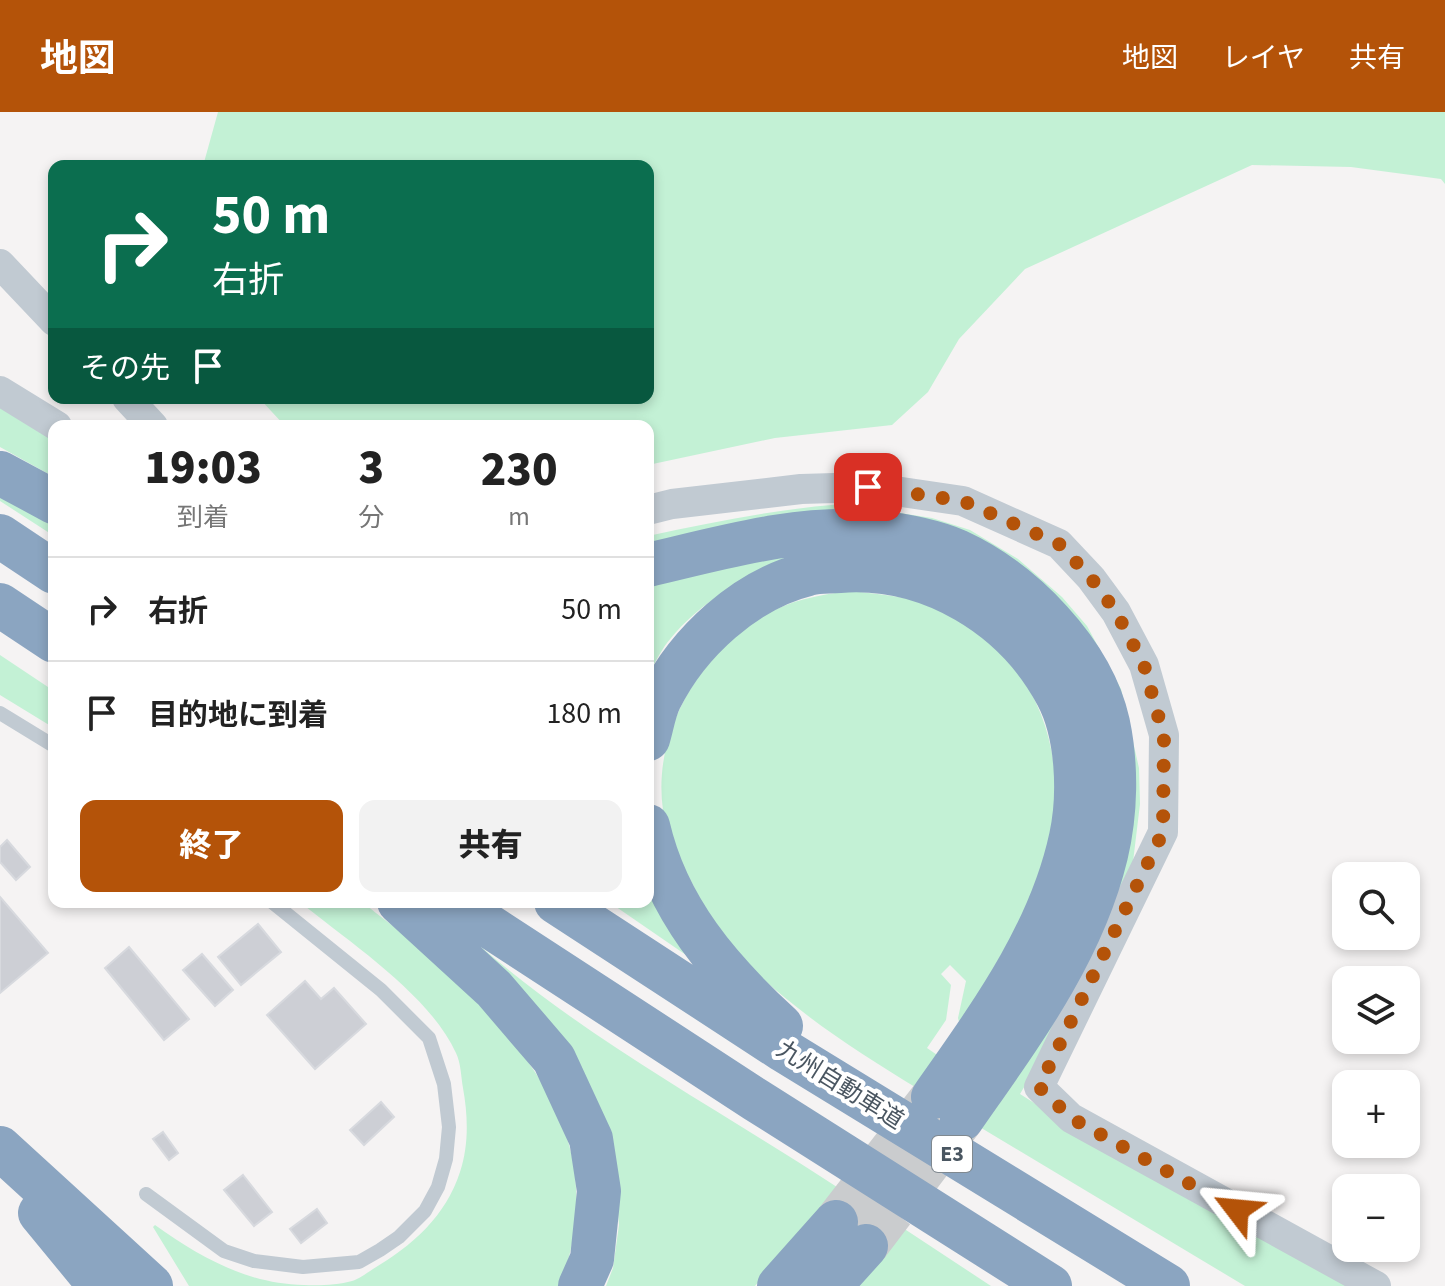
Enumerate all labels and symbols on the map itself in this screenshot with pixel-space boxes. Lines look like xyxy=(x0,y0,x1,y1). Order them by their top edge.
pin xyxy=(834,453,902,521)
street label: 九州自動車道 xyxy=(770,1032,910,1138)
road number: E3 xyxy=(932,1136,972,1172)
position arrow xyxy=(1195,1168,1279,1252)

